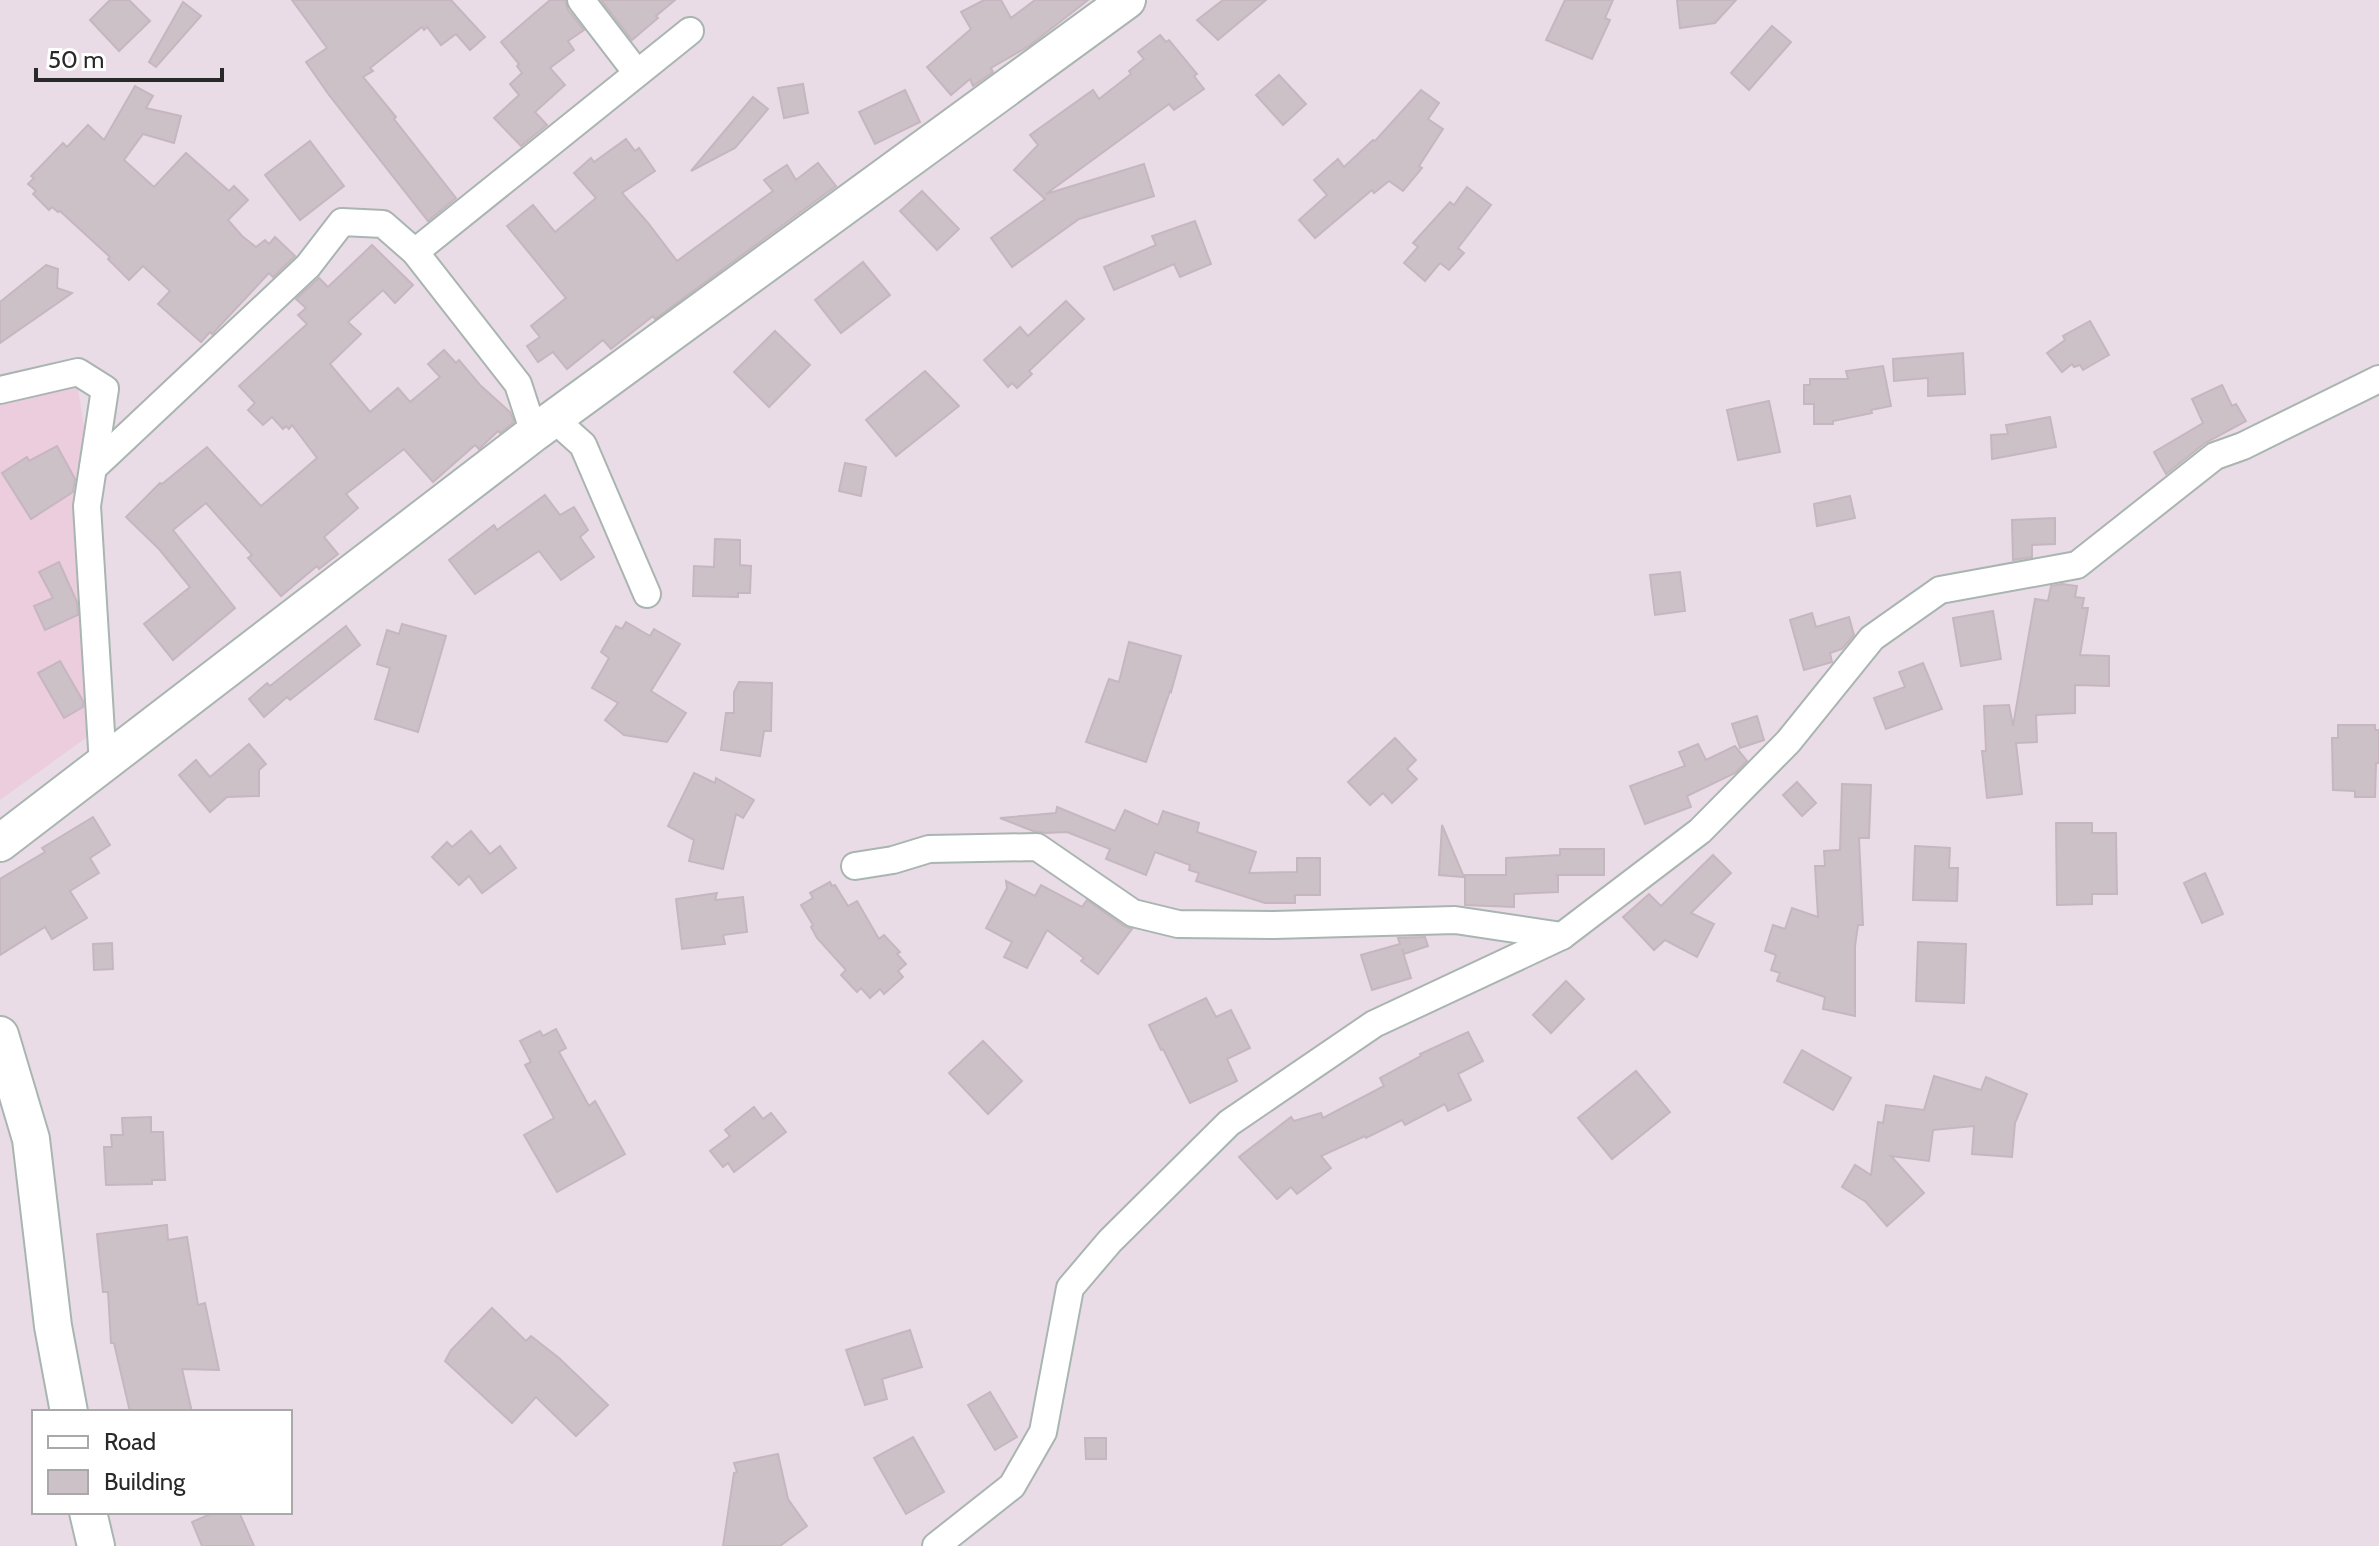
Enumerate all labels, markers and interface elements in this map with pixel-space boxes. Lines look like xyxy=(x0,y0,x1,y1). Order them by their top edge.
scale bar xyxy=(36,32,222,82)
text: 50 m xyxy=(48,45,104,74)
legend xyxy=(32,1410,292,1514)
text: Road xyxy=(104,1427,156,1456)
text: Building xyxy=(104,1467,186,1496)

